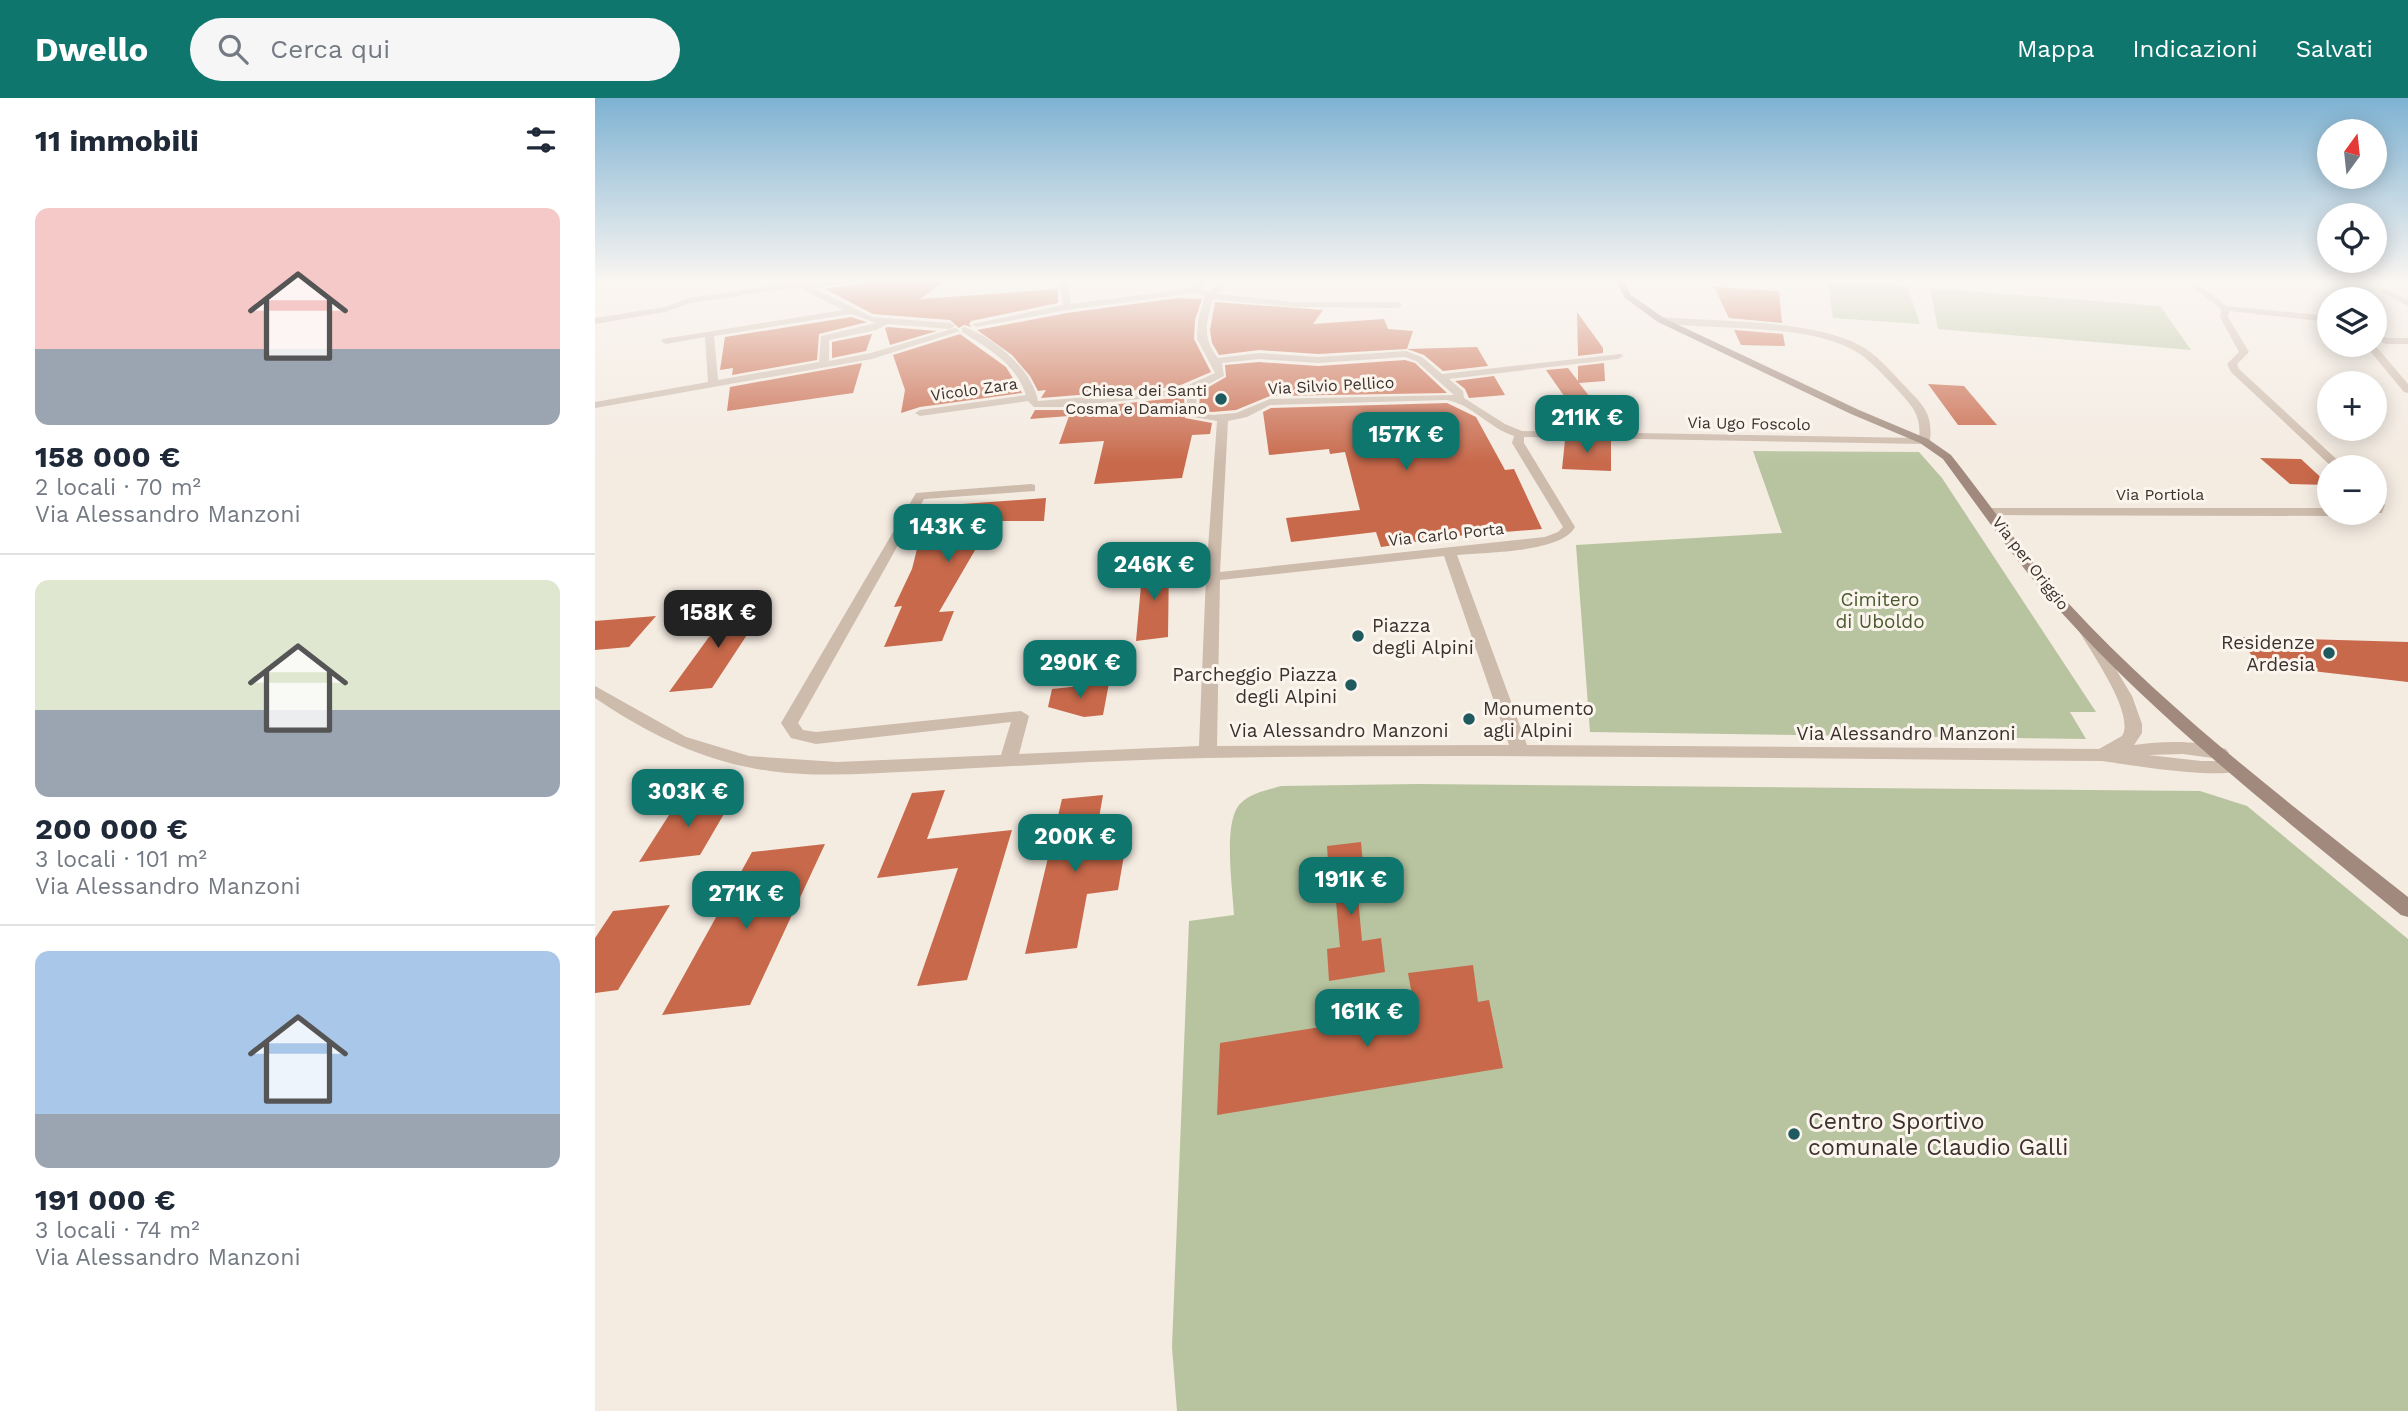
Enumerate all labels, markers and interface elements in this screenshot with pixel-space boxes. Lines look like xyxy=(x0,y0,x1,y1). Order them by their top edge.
search box xyxy=(190,18,680,81)
text: Dwello xyxy=(35,30,148,69)
icon: search xyxy=(214,30,252,68)
text: Cerca qui xyxy=(270,34,390,64)
text: Mappa xyxy=(2017,35,2095,63)
text: Indicazioni xyxy=(2133,35,2258,63)
text: Salvati xyxy=(2296,35,2373,63)
north arrow xyxy=(2317,119,2387,189)
map controls xyxy=(2317,119,2387,525)
icon: filters xyxy=(522,121,560,159)
text: 11 immobili xyxy=(35,123,199,158)
button: locate xyxy=(2317,203,2387,273)
icon: home xyxy=(235,253,361,379)
button: layers xyxy=(2317,287,2387,357)
button: + xyxy=(2317,371,2387,441)
street label: Via Silvio Pellico xyxy=(1267,373,1395,398)
street label: Vicolo Zara xyxy=(929,374,1019,405)
place label: Chiesa dei Santi Cosma e Damiano xyxy=(1065,381,1207,418)
marker: Chiesa dei Santi Cosma e Damiano xyxy=(1213,391,1229,407)
pin: 211K € xyxy=(1530,396,1644,455)
text: 211K € xyxy=(1551,404,1623,431)
pin: 157K € xyxy=(1349,412,1463,472)
street label: Via Ugo Foscolo xyxy=(1687,413,1811,434)
text: 157K € xyxy=(1368,421,1444,448)
text: 158 000 € xyxy=(35,439,180,474)
button: − xyxy=(2317,455,2387,525)
text: 2 locali · 70 m² xyxy=(35,474,201,501)
street label: Via Portiola xyxy=(2116,485,2204,504)
text: Via Alessandro Manzoni xyxy=(35,501,301,528)
pin: 143K € xyxy=(891,504,1005,564)
text: 143K € xyxy=(910,513,986,540)
street label: Via per Origgio xyxy=(1988,513,2073,614)
street label: Via Carlo Porta xyxy=(1387,519,1505,550)
pin: 246K € xyxy=(1097,542,1211,602)
text: 246K € xyxy=(1113,551,1195,578)
park label: Cimitero di Uboldo xyxy=(1835,588,1925,633)
pin: 158K € xyxy=(661,590,775,650)
text: 158K € xyxy=(680,599,756,626)
place label: Piazza degli Alpini xyxy=(1372,614,1474,659)
icon: home xyxy=(235,625,361,751)
marker: Piazza degli Alpini xyxy=(1350,628,1366,644)
place label: Residenze Ardesia xyxy=(2221,631,2315,676)
pin: 290K € xyxy=(1023,640,1137,700)
marker: Residenze Ardesia xyxy=(2321,645,2337,661)
text: 290K € xyxy=(1039,649,1121,676)
place label: Parcheggio Piazza degli Alpini xyxy=(1172,663,1337,708)
marker: Parcheggio Piazza degli Alpini xyxy=(1343,677,1359,693)
place label: Monumento agli Alpini xyxy=(1483,697,1594,742)
marker: Monumento agli Alpini xyxy=(1461,711,1477,727)
street label: Via Alessandro Manzoni xyxy=(1229,719,1449,742)
street label: Via Alessandro Manzoni xyxy=(1796,722,2016,745)
pin: 303K € xyxy=(631,770,745,829)
text: 303K € xyxy=(648,778,728,805)
text: 200 000 € xyxy=(35,811,188,846)
pin: 200K € xyxy=(1018,814,1132,874)
text: 200K € xyxy=(1034,823,1116,850)
text: 3 locali · 101 m² xyxy=(35,846,207,873)
pin: 191K € xyxy=(1294,858,1408,917)
text: 191K € xyxy=(1315,866,1387,893)
pin: 271K € xyxy=(689,872,803,931)
text: Via Alessandro Manzoni xyxy=(35,873,301,900)
text: 271K € xyxy=(708,880,784,907)
pin: 161K € xyxy=(1310,990,1424,1049)
icon: home xyxy=(235,996,361,1122)
text: 161K € xyxy=(1331,998,1403,1025)
place label: Centro Sportivo comunale Claudio Galli xyxy=(1808,1108,2068,1161)
marker: Centro Sportivo comunale Claudio Galli xyxy=(1786,1126,1802,1142)
text: 191 000 € xyxy=(35,1182,176,1217)
text: 3 locali · 74 m² xyxy=(35,1217,200,1244)
text: Via Alessandro Manzoni xyxy=(35,1244,301,1271)

